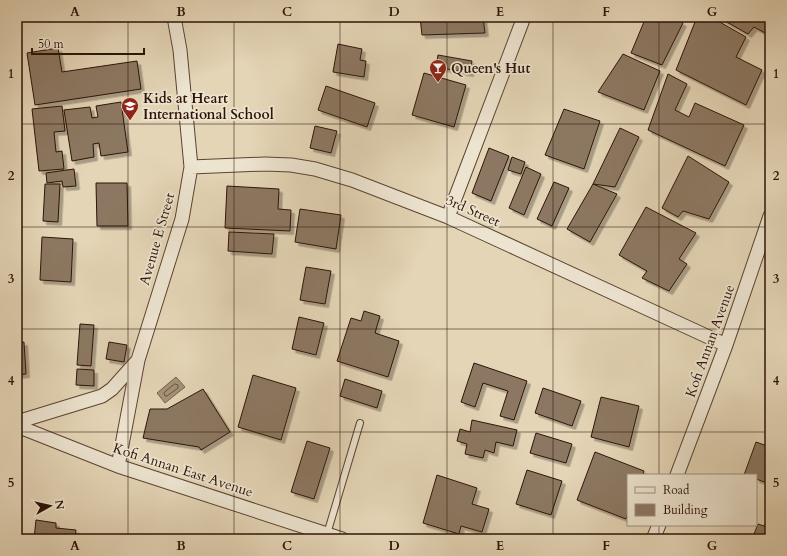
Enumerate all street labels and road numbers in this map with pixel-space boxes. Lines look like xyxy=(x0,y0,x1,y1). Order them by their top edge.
street label: Avenue E Street xyxy=(135,190,179,287)
street label: 3rd Street xyxy=(443,191,504,232)
street label: Kofi Annan Avenue xyxy=(681,282,739,400)
street label: Kofi Annan East Avenue xyxy=(111,438,255,502)

